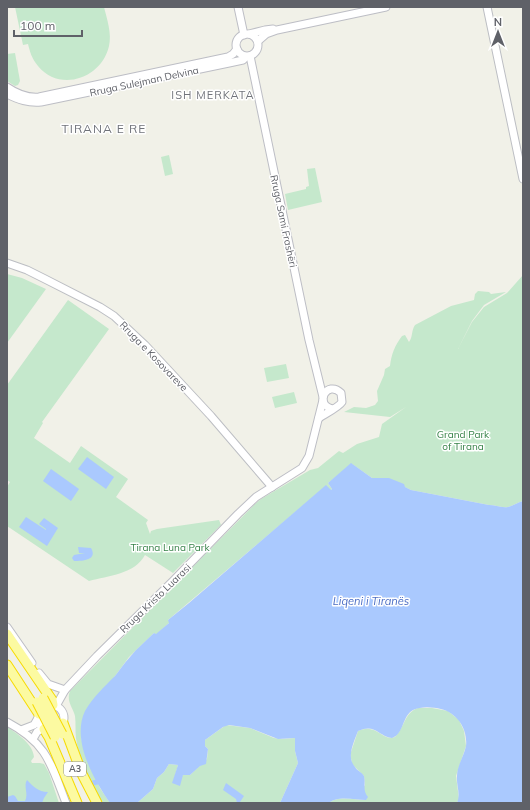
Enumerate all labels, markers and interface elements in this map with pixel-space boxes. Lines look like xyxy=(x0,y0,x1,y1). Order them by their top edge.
scale bar xyxy=(14,12,82,38)
north arrow xyxy=(478,12,518,52)
text: N xyxy=(494,15,502,29)
text: 100 m xyxy=(20,18,55,33)
street label: Rruga Sulejman Delvina xyxy=(88,64,200,99)
district label: ISH MERKATA xyxy=(171,88,255,102)
district label: TIRANA E RE xyxy=(62,121,146,136)
street label: Rruga Sami Frashëri xyxy=(267,174,300,269)
street label: Rruga e Kosovareve xyxy=(117,319,190,394)
park label: Grand Park of Tirana xyxy=(437,428,490,453)
park label: Tirana Luna Park xyxy=(130,541,210,554)
street label: Rruga Kristo Luarasi xyxy=(117,561,194,636)
water label: Liqeni i Tiranës xyxy=(333,594,410,608)
road number: A3 xyxy=(64,762,86,776)

